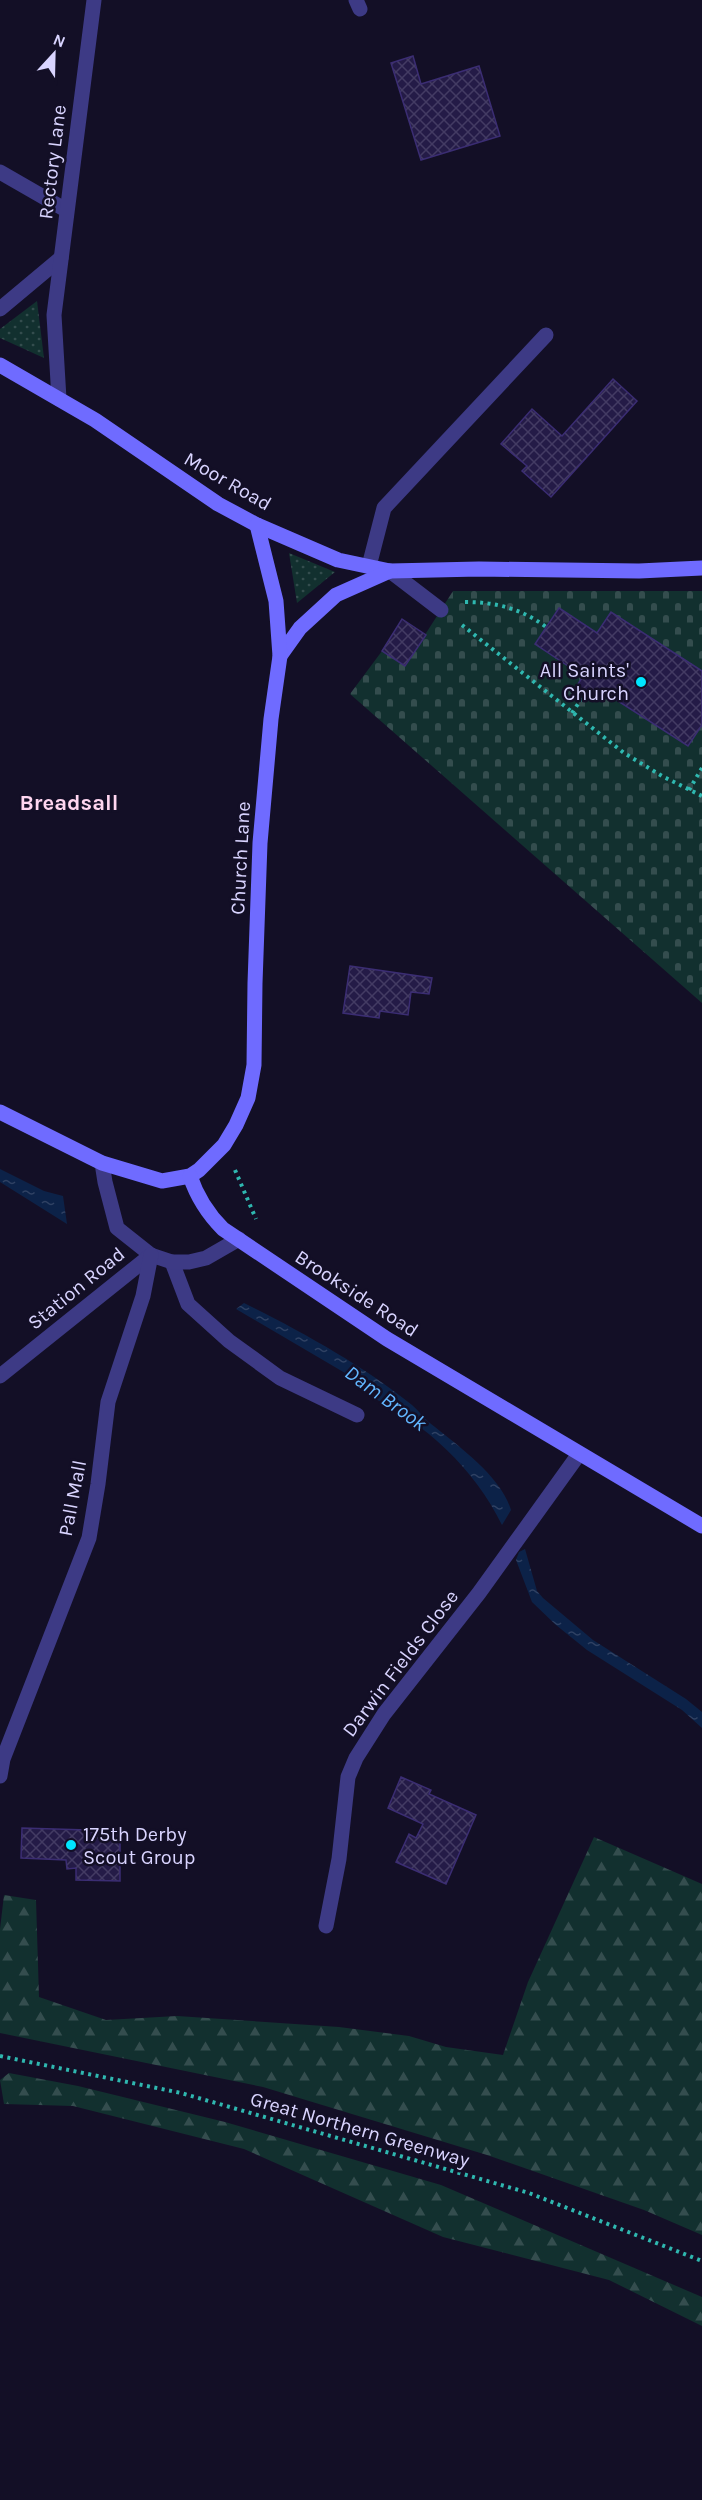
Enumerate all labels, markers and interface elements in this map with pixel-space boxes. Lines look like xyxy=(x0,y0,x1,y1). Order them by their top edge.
north arrow xyxy=(24,24,84,84)
text: N xyxy=(51,30,68,52)
street label: Rectory Lane xyxy=(34,103,71,221)
street label: Moor Road xyxy=(180,447,275,516)
place label: All Saints' Church xyxy=(540,659,629,705)
marker: All Saints' Church xyxy=(634,675,648,689)
district label: Breadsall xyxy=(20,790,118,816)
street label: Church Lane xyxy=(226,801,255,915)
street label: Station Road xyxy=(23,1242,129,1334)
street label: Brookside Road xyxy=(291,1245,423,1342)
water label: Dam Brook xyxy=(340,1360,432,1436)
street label: Pall Mall xyxy=(54,1458,91,1538)
street label: Darwin Fields Close xyxy=(338,1585,463,1741)
place label: 175th Derby Scout Group xyxy=(83,1823,196,1869)
marker: 175th Derby Scout Group xyxy=(64,1838,78,1852)
street label: Great Northern Greenway xyxy=(248,2087,472,2172)

